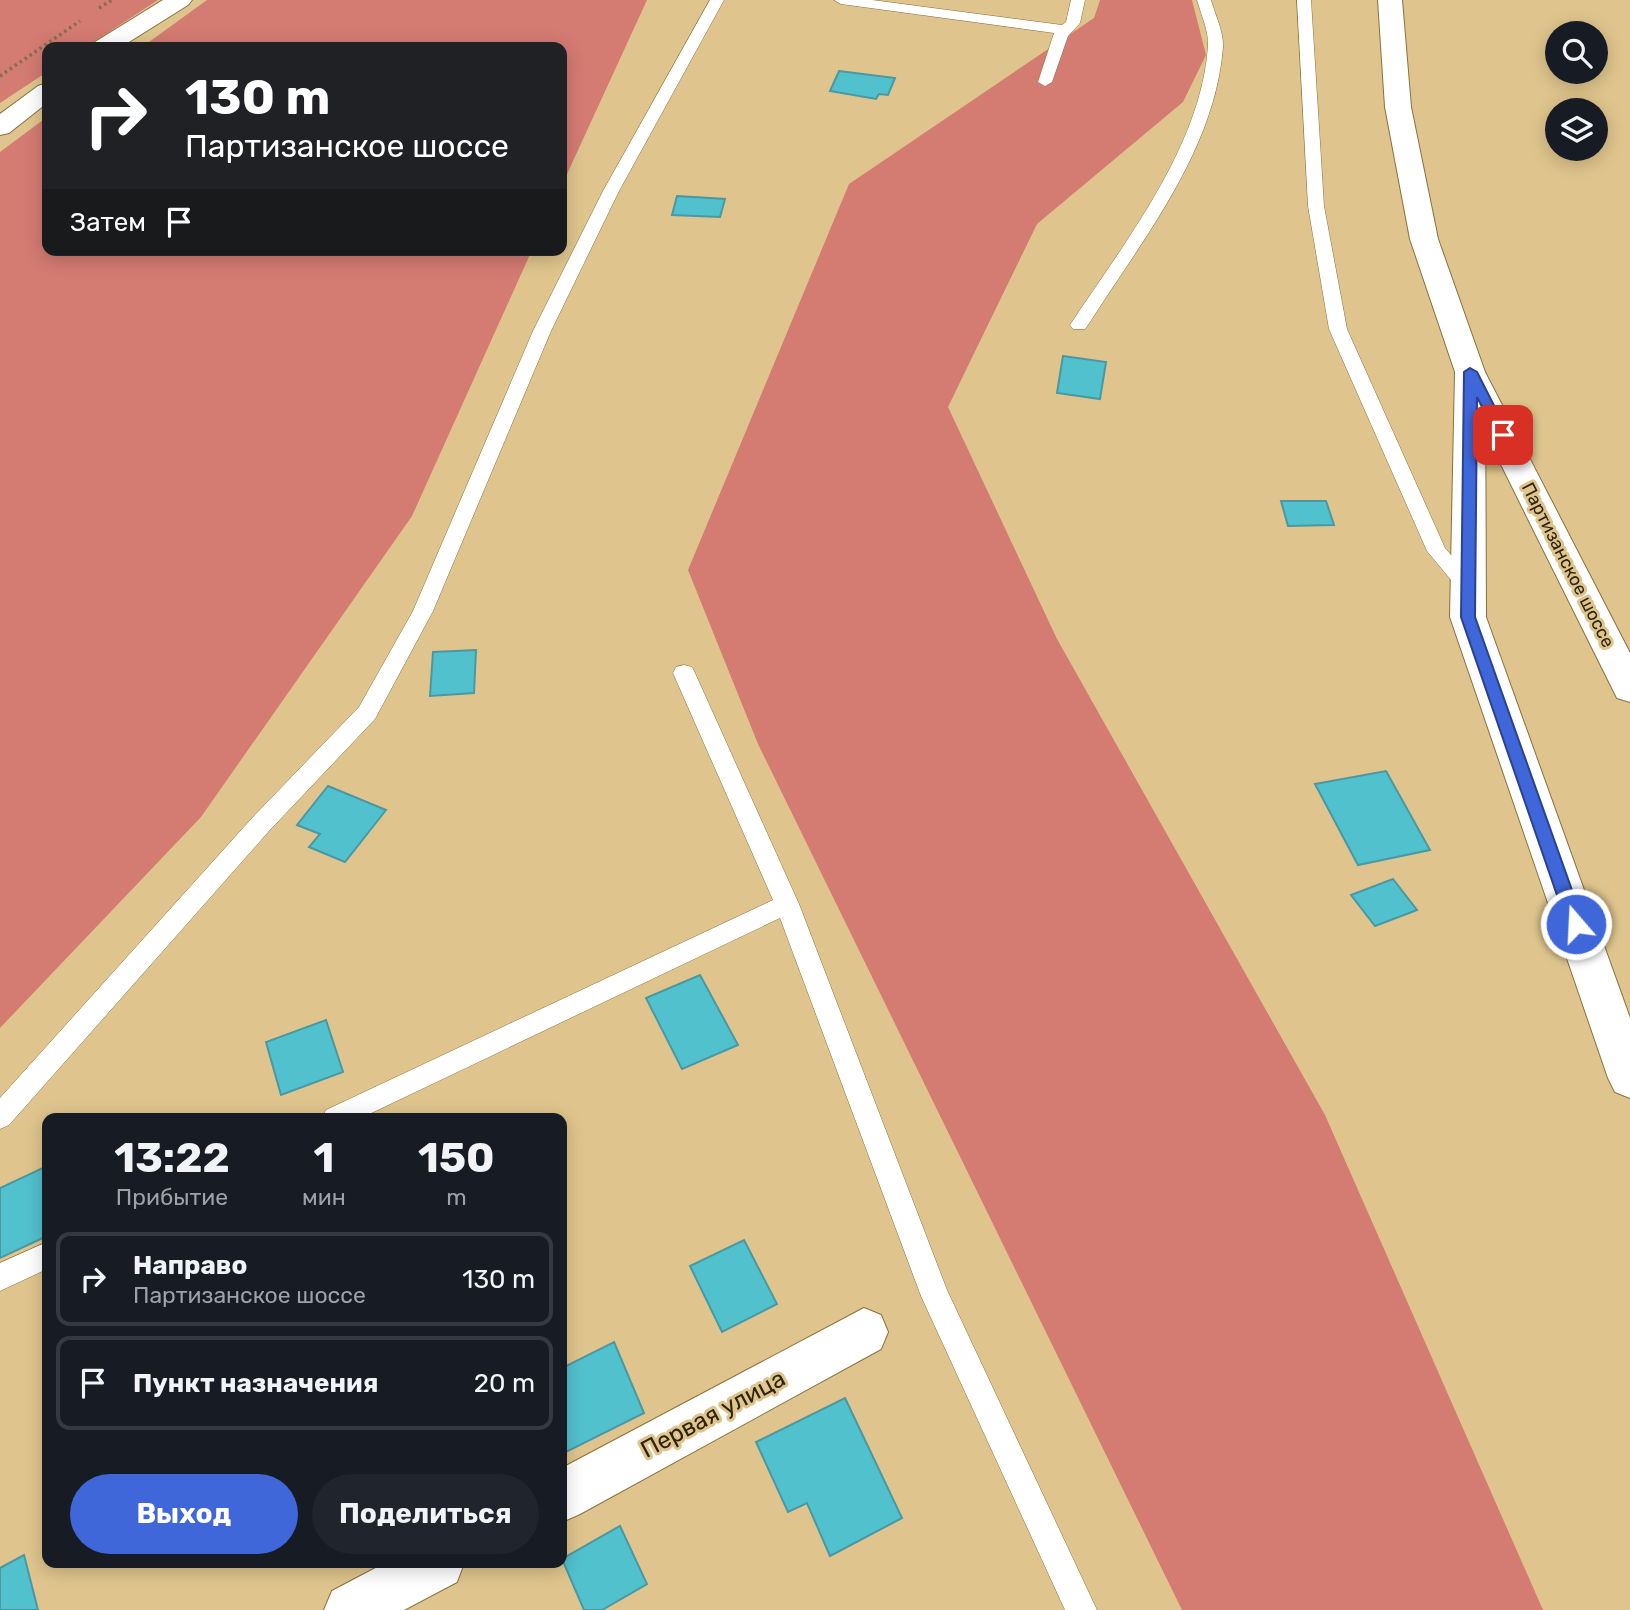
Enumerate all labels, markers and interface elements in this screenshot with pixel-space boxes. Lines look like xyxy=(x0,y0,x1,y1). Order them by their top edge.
map controls xyxy=(1545,21,1608,161)
button: search xyxy=(1545,21,1608,84)
text: 130 m xyxy=(185,68,330,126)
icon: right xyxy=(70,70,161,161)
button: layers xyxy=(1545,98,1608,161)
text: Партизанское шоссе xyxy=(185,127,509,165)
icon: arrive xyxy=(160,203,198,241)
text: Затем xyxy=(70,207,146,238)
pin xyxy=(1473,405,1533,465)
icon: arrive xyxy=(1484,416,1522,454)
street label: Партизанское шоссе xyxy=(1517,479,1619,651)
position arrow xyxy=(1539,887,1613,961)
text: 13:22 xyxy=(114,1133,230,1183)
text: 1 xyxy=(313,1133,334,1183)
text: 150 xyxy=(418,1133,495,1183)
text: Прибытие xyxy=(116,1183,228,1211)
text: мин xyxy=(302,1183,346,1211)
text: m xyxy=(446,1183,467,1211)
text: Направо xyxy=(133,1250,247,1281)
icon: right xyxy=(74,1260,112,1298)
text: 130 m xyxy=(462,1264,535,1295)
text: Партизанское шоссе xyxy=(133,1281,366,1309)
icon: arrive xyxy=(74,1364,112,1402)
street label: Первая улица xyxy=(636,1364,790,1464)
text: Пункт назначения xyxy=(133,1368,378,1399)
text: 20 m xyxy=(474,1368,535,1399)
button: Выход xyxy=(70,1474,298,1554)
button: Поделиться xyxy=(312,1474,539,1554)

